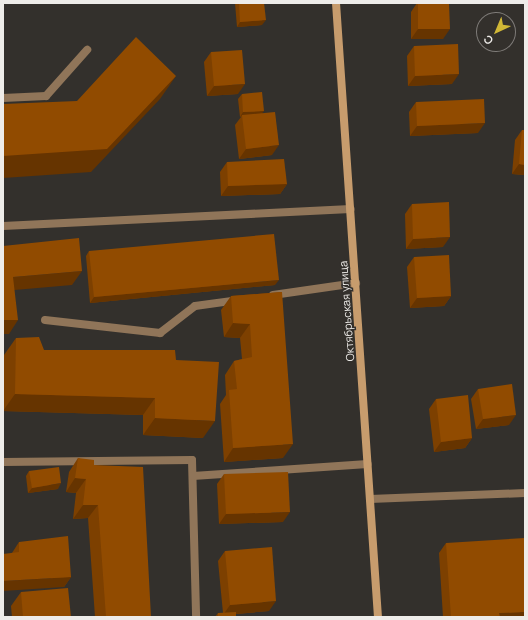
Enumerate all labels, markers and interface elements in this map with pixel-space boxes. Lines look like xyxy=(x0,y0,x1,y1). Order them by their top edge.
north arrow xyxy=(476,12,516,52)
text: С xyxy=(480,32,496,48)
street label: Октябрьская улица xyxy=(337,260,357,362)

